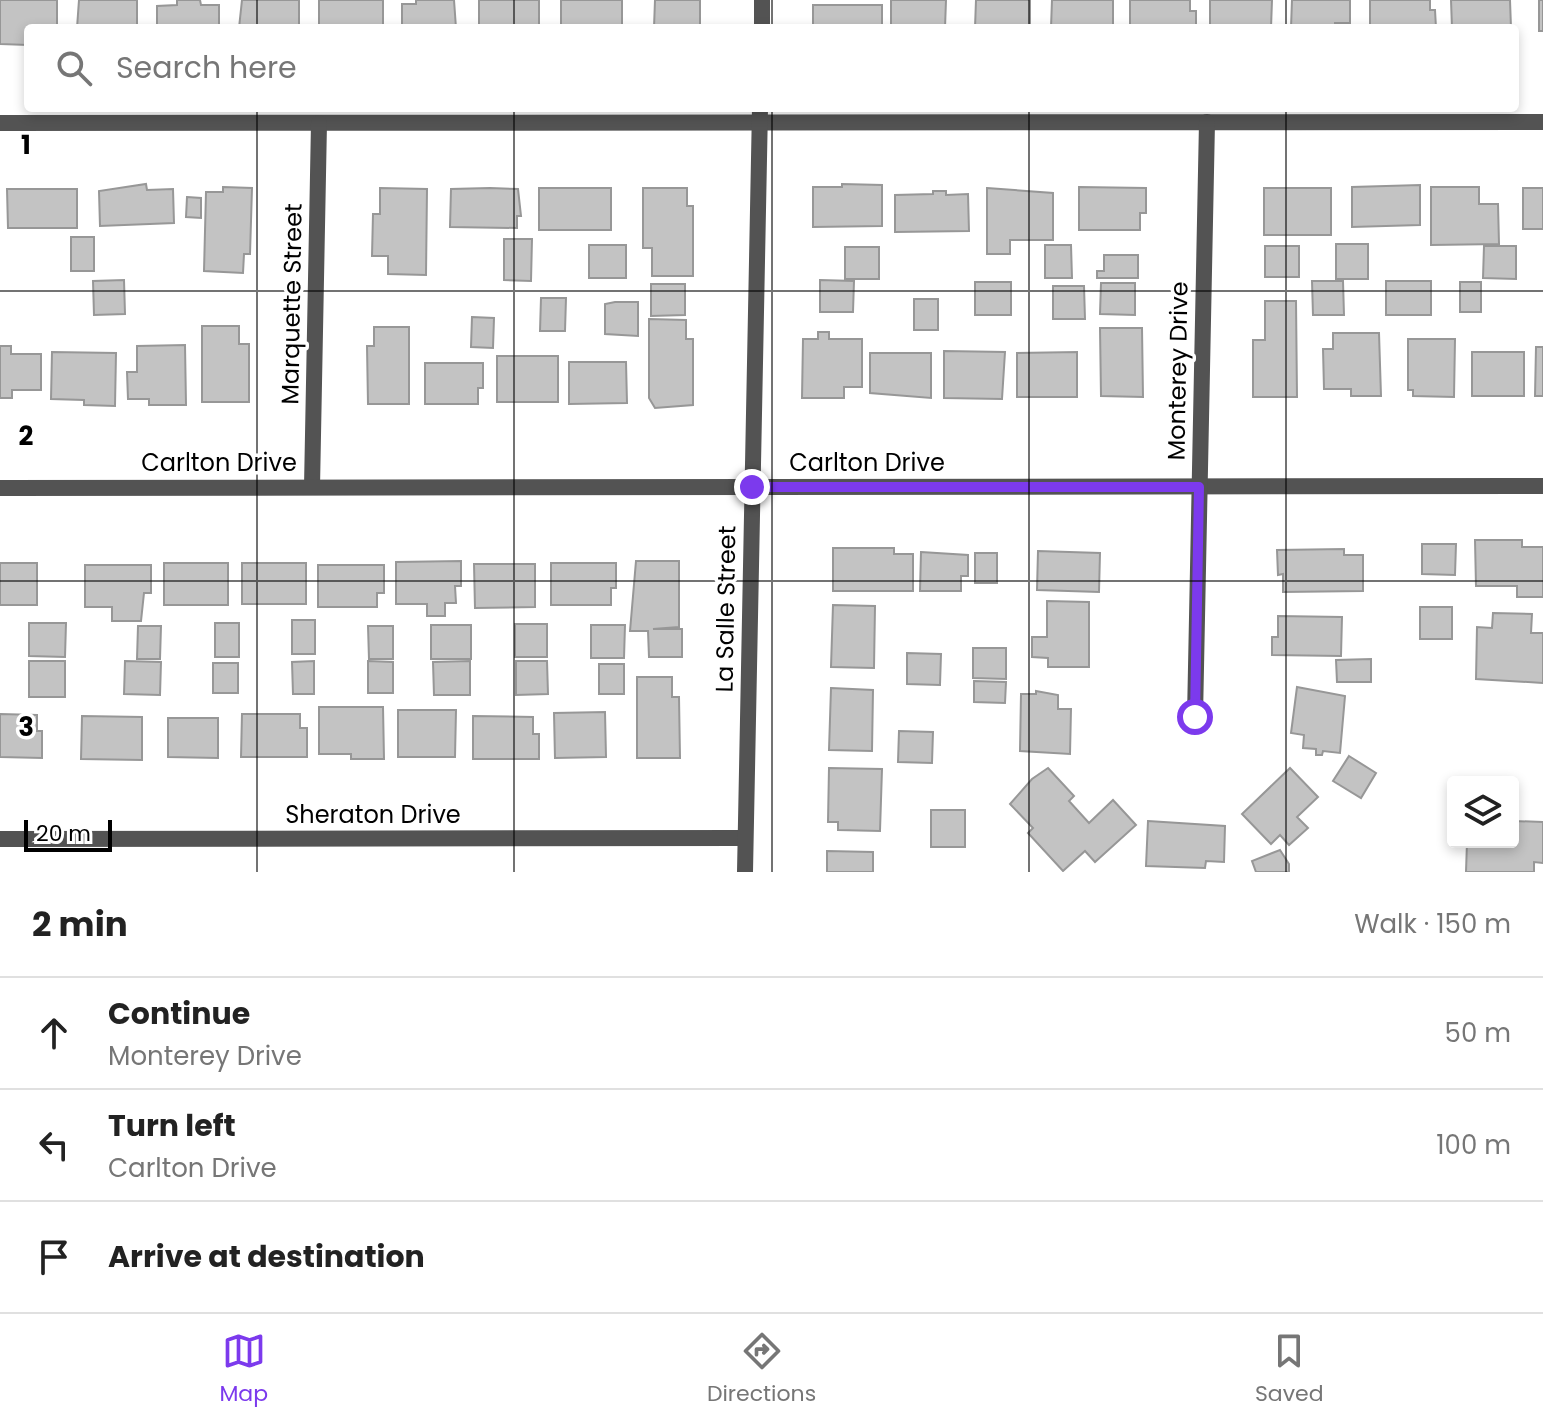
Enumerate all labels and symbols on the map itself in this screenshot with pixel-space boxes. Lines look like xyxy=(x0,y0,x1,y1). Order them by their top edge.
text: 1 xyxy=(21,127,31,163)
street label: Marquette Street xyxy=(273,203,310,405)
street label: Monterey Drive xyxy=(1159,281,1196,461)
text: 2 xyxy=(19,418,34,454)
street label: Carlton Drive xyxy=(141,446,297,479)
street label: Carlton Drive xyxy=(789,446,945,479)
route end xyxy=(734,469,770,505)
street label: La Salle Street xyxy=(708,525,743,693)
route start xyxy=(1177,699,1213,735)
text: 3 xyxy=(18,709,34,745)
street label: Sheraton Drive xyxy=(285,798,461,831)
scale bar xyxy=(24,816,112,852)

